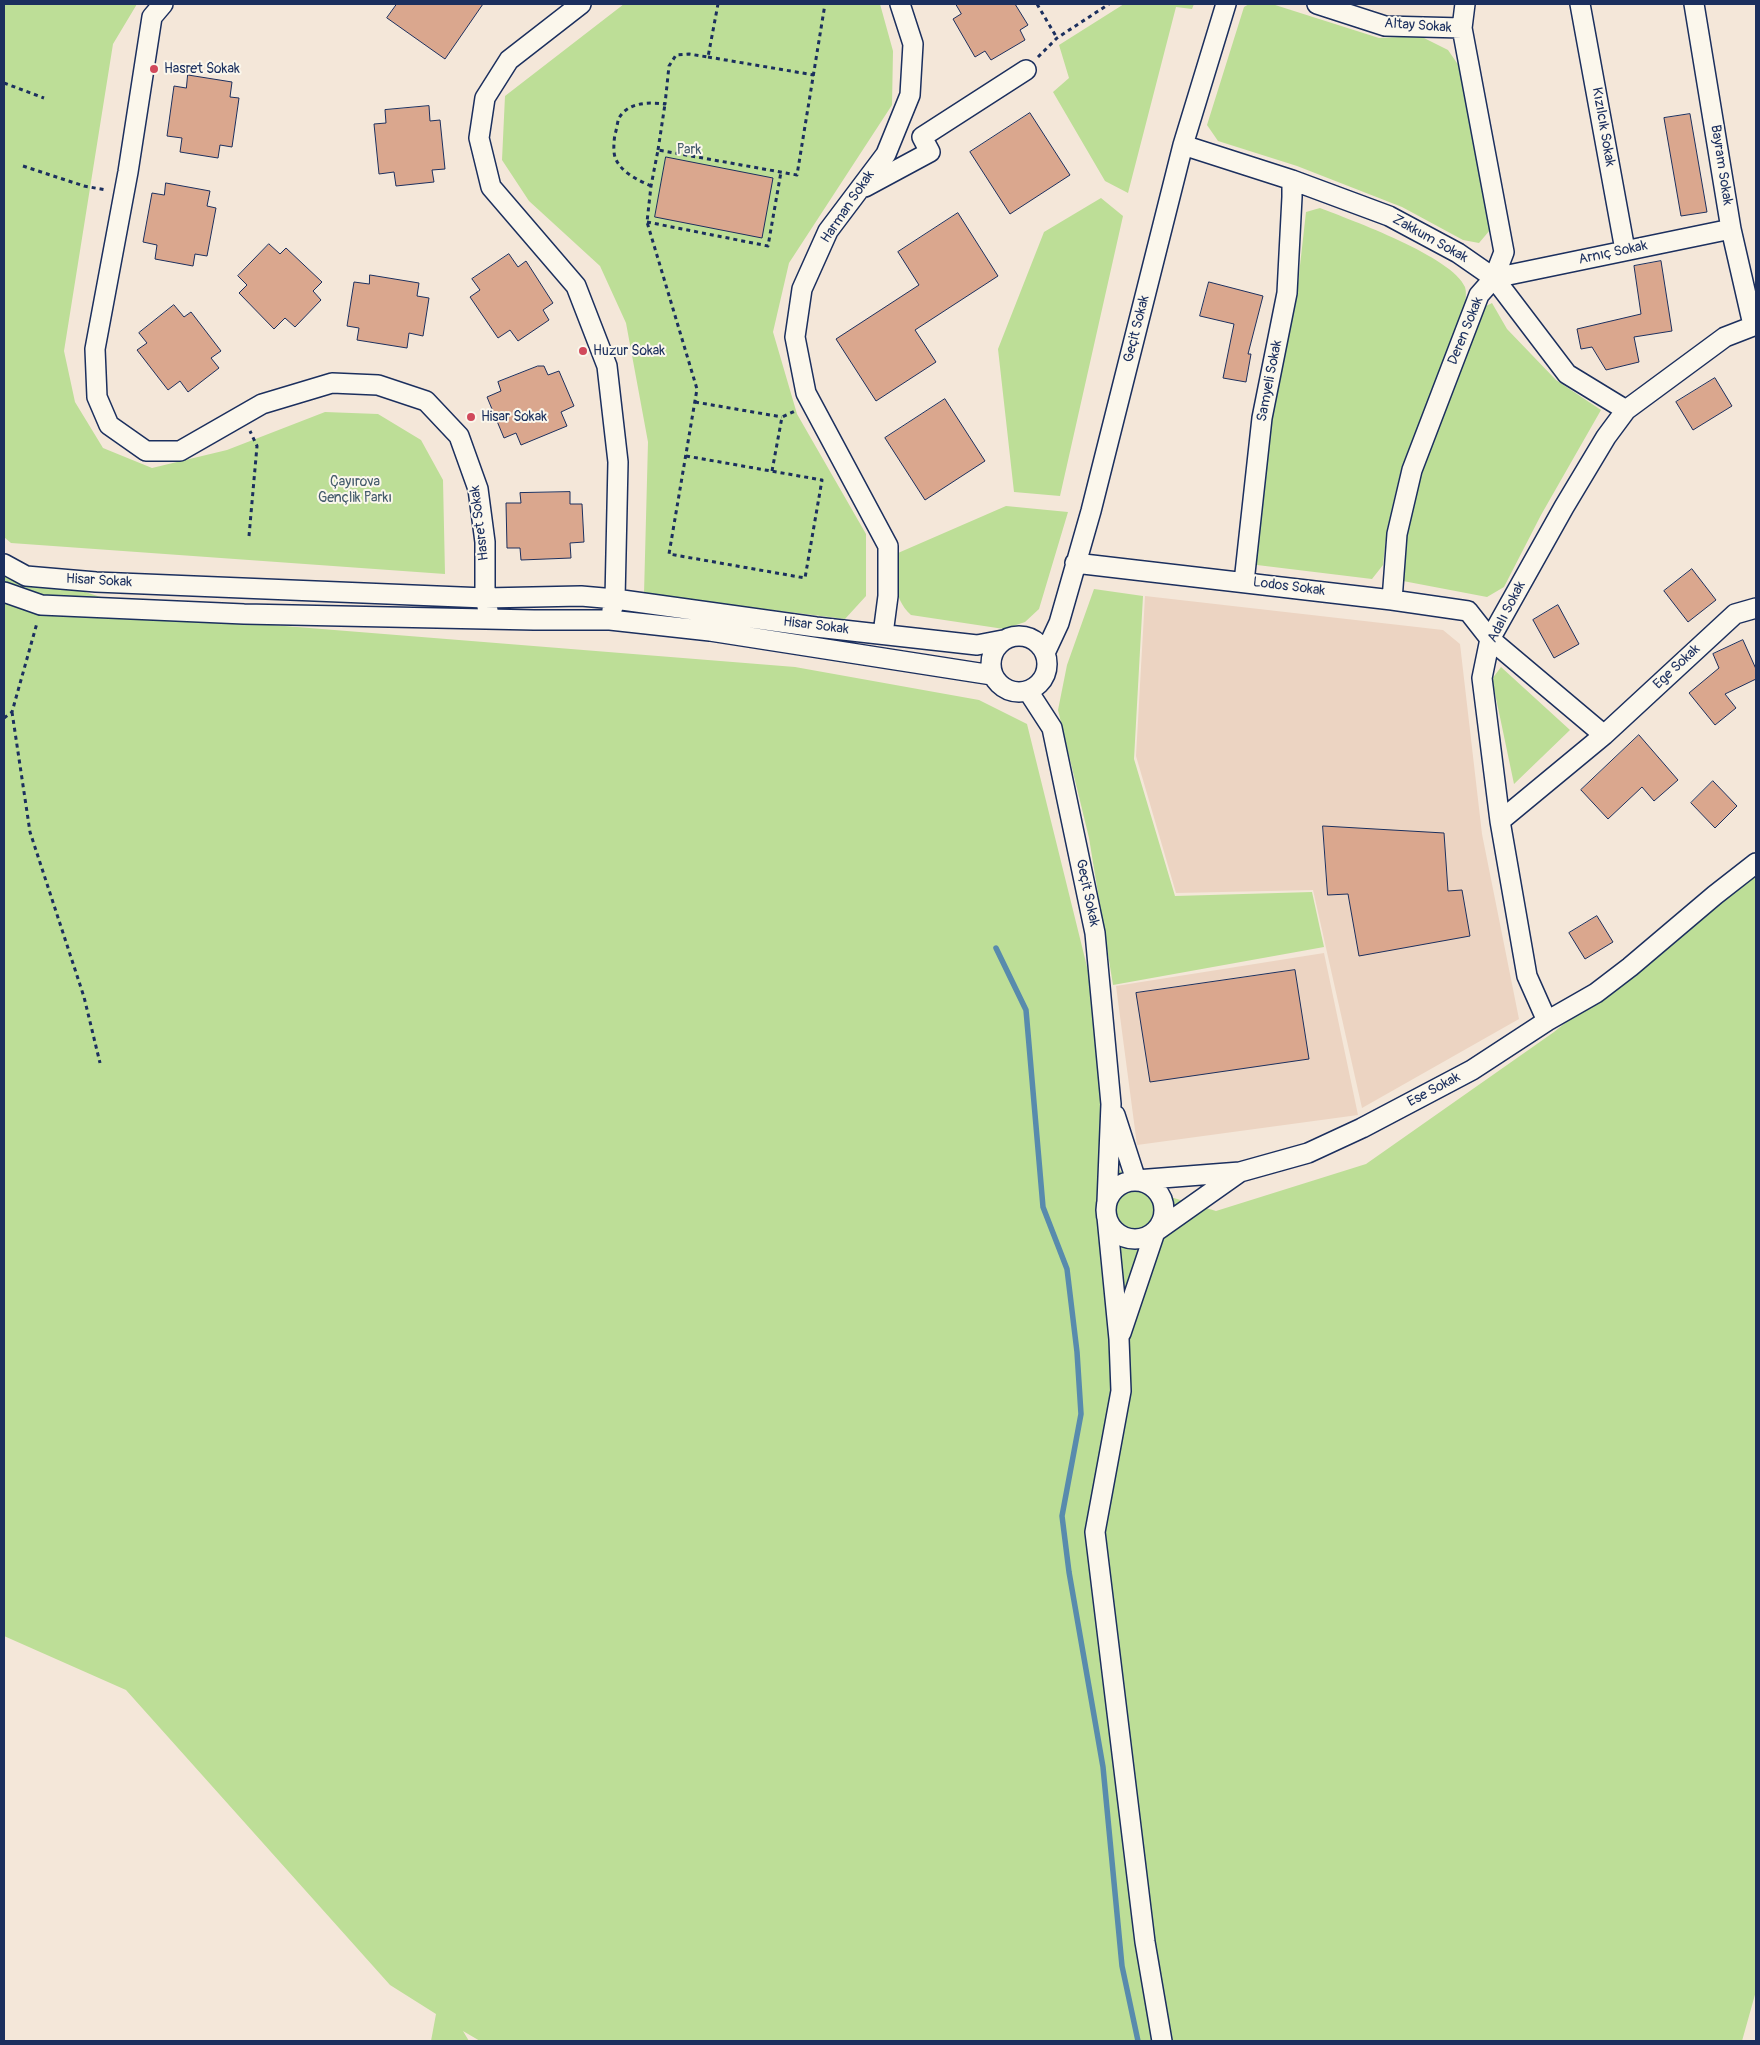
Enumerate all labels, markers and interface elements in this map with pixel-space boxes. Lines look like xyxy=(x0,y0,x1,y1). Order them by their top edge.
street label: Altay Sokak xyxy=(1384,15,1452,37)
place label: Hasret Sokak xyxy=(164,61,240,77)
marker: Hasret Sokak xyxy=(148,63,160,75)
street label: Kızılcık Sokak xyxy=(1588,86,1618,168)
street label: Bayram Sokak xyxy=(1706,124,1736,206)
park label: Park xyxy=(677,142,701,158)
street label: Harman Sokak xyxy=(818,168,878,246)
street label: Zakkum Sokak xyxy=(1389,211,1471,267)
street label: Arnıç Sokak xyxy=(1577,238,1649,268)
street label: Geçit Sokak xyxy=(1121,294,1153,364)
street label: Deren Sokak xyxy=(1445,295,1487,367)
street label: Samyeli Sokak xyxy=(1254,339,1286,423)
place label: Huzur Sokak xyxy=(593,343,665,359)
marker: Huzur Sokak xyxy=(577,345,589,357)
place label: Hisar Sokak xyxy=(481,409,547,425)
marker: Hisar Sokak xyxy=(465,411,477,423)
park label: Çayırova Gençlik Parkı xyxy=(318,474,392,507)
street label: Hasret Sokak xyxy=(467,484,493,562)
street label: Hisar Sokak xyxy=(66,571,132,591)
street label: Lodos Sokak xyxy=(1252,574,1326,600)
street label: Adalı Sokak xyxy=(1484,579,1530,645)
street label: Hisar Sokak xyxy=(782,614,850,638)
street label: Ege Sokak xyxy=(1650,641,1704,693)
street label: Geçit Sokak xyxy=(1072,858,1102,928)
street label: Ese Sokak xyxy=(1405,1069,1463,1111)

